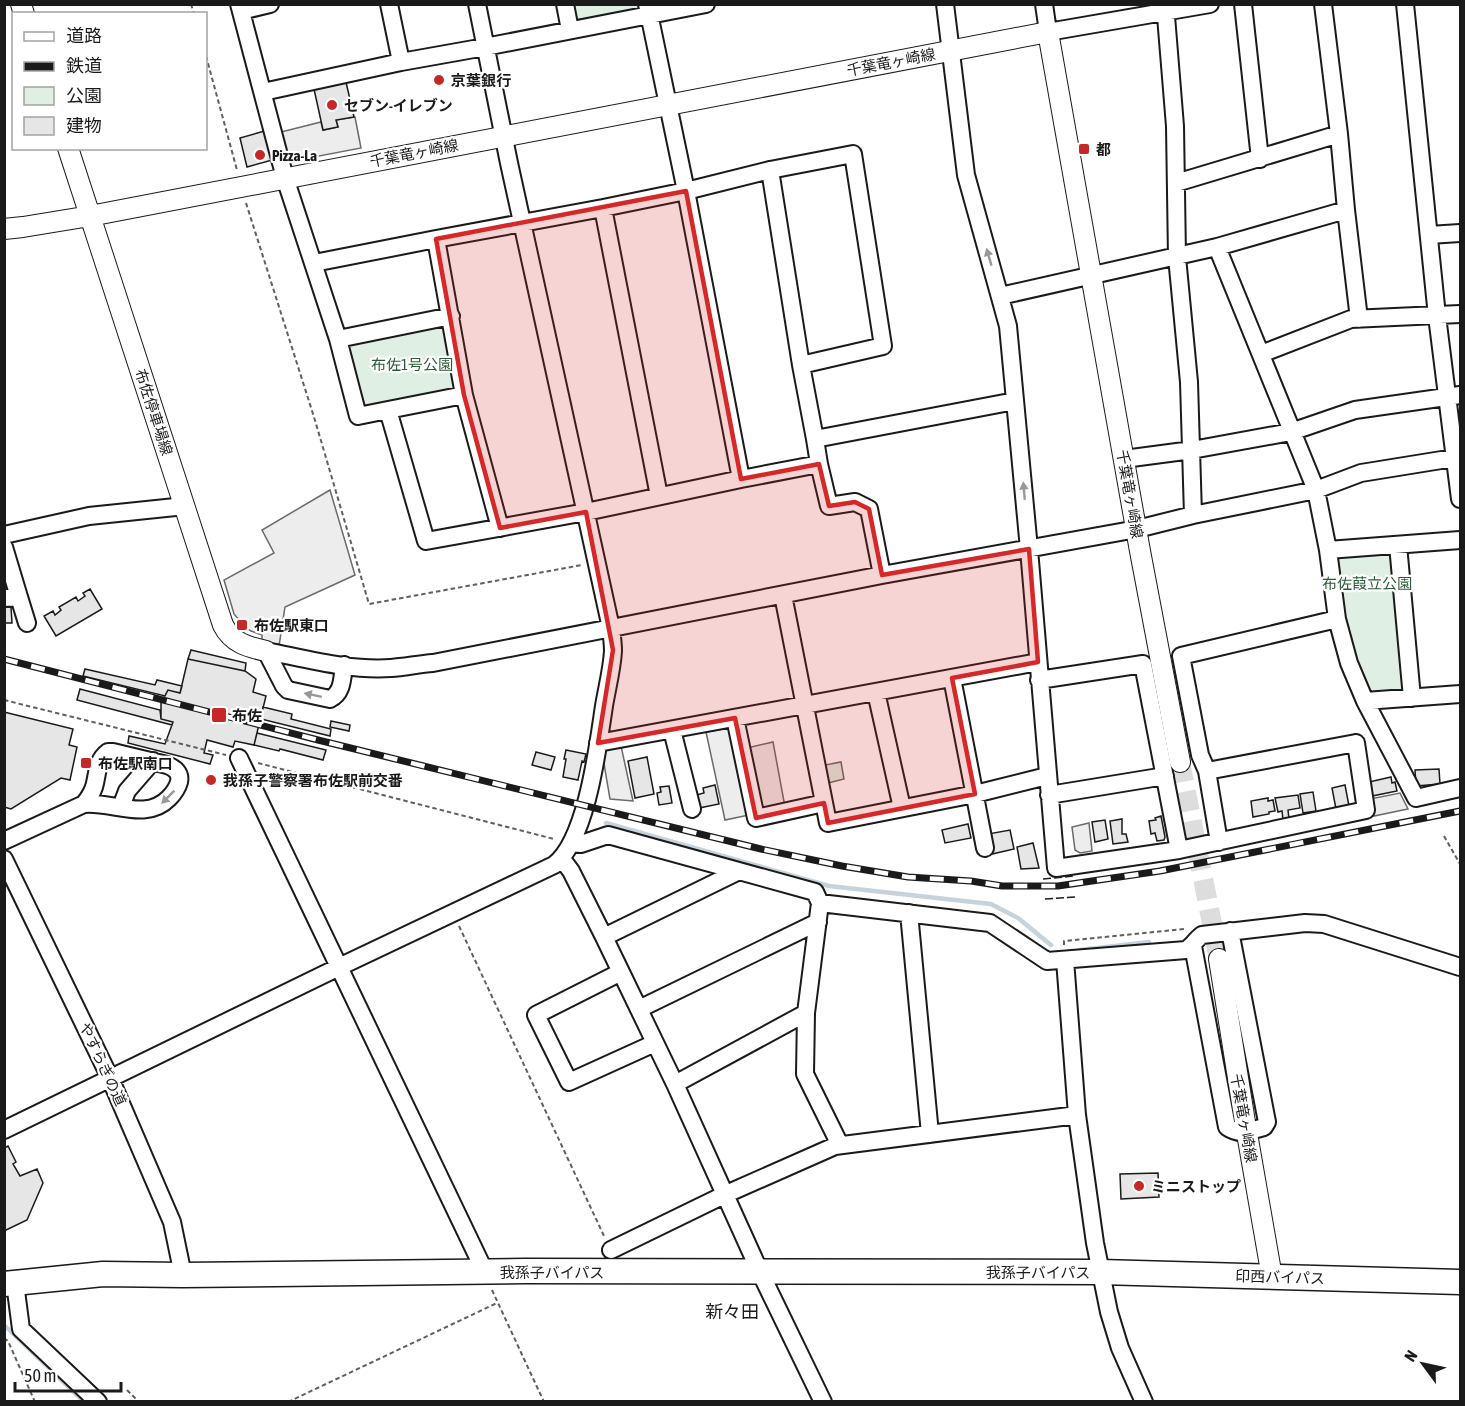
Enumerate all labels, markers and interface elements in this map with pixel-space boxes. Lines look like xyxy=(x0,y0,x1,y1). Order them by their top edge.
legend xyxy=(12,12,207,150)
text: 道路 xyxy=(66,25,102,46)
street label: 千葉竜ヶ崎線 xyxy=(845,45,937,79)
text: 鉄道 xyxy=(66,55,102,76)
place label: 京葉銀行 xyxy=(451,72,511,89)
marker: 京葉銀行 xyxy=(432,73,446,87)
text: 公園 xyxy=(66,85,102,106)
place label: セブン-イレブン xyxy=(344,97,453,114)
marker: セブン-イレブン xyxy=(325,98,339,112)
text: 建物 xyxy=(66,115,102,136)
street label: 千葉竜ヶ崎線 xyxy=(368,136,460,170)
place label: 都 xyxy=(1096,141,1111,158)
marker: 都 xyxy=(1077,142,1091,156)
place label: Pizza-La xyxy=(272,147,317,164)
marker: Pizza-La xyxy=(253,148,267,162)
one-way arrow xyxy=(984,248,993,266)
park label: 布佐1号公園 xyxy=(371,356,453,373)
street label: 布佐停車場線 xyxy=(132,367,176,457)
street label: 千葉竜ヶ崎線 xyxy=(1114,448,1146,540)
one-way arrow xyxy=(1019,481,1029,500)
park label: 布佐葭立公園 xyxy=(1322,575,1412,592)
place label: 布佐駅東口 xyxy=(254,617,329,634)
marker: 布佐駅東口 xyxy=(235,618,249,632)
one-way arrow xyxy=(303,690,322,699)
marker: 布佐 xyxy=(210,706,228,724)
place label: 布佐 xyxy=(232,707,262,724)
place label: 布佐駅南口 xyxy=(98,755,173,772)
marker: 布佐駅南口 xyxy=(79,756,93,770)
place label: 我孫子警察署布佐駅前交番 xyxy=(223,772,403,789)
marker: 我孫子警察署布佐駅前交番 xyxy=(204,773,218,787)
one-way arrow xyxy=(162,790,176,804)
street label: やすらぎの道 xyxy=(76,1020,130,1108)
street label: 千葉竜ヶ崎線 xyxy=(1228,1072,1260,1164)
place label: ミニストップ xyxy=(1151,1178,1241,1195)
marker: ミニストップ xyxy=(1132,1179,1146,1193)
street label: 我孫子バイパス xyxy=(500,1264,604,1281)
street label: 我孫子バイパス xyxy=(986,1264,1090,1281)
street label: 印西バイパス xyxy=(1235,1267,1325,1287)
district label: 新々田 xyxy=(705,1301,759,1322)
north arrow xyxy=(1393,1334,1453,1394)
text: N xyxy=(1400,1347,1421,1365)
scale bar xyxy=(15,1355,122,1393)
text: 50 m xyxy=(24,1365,56,1386)

